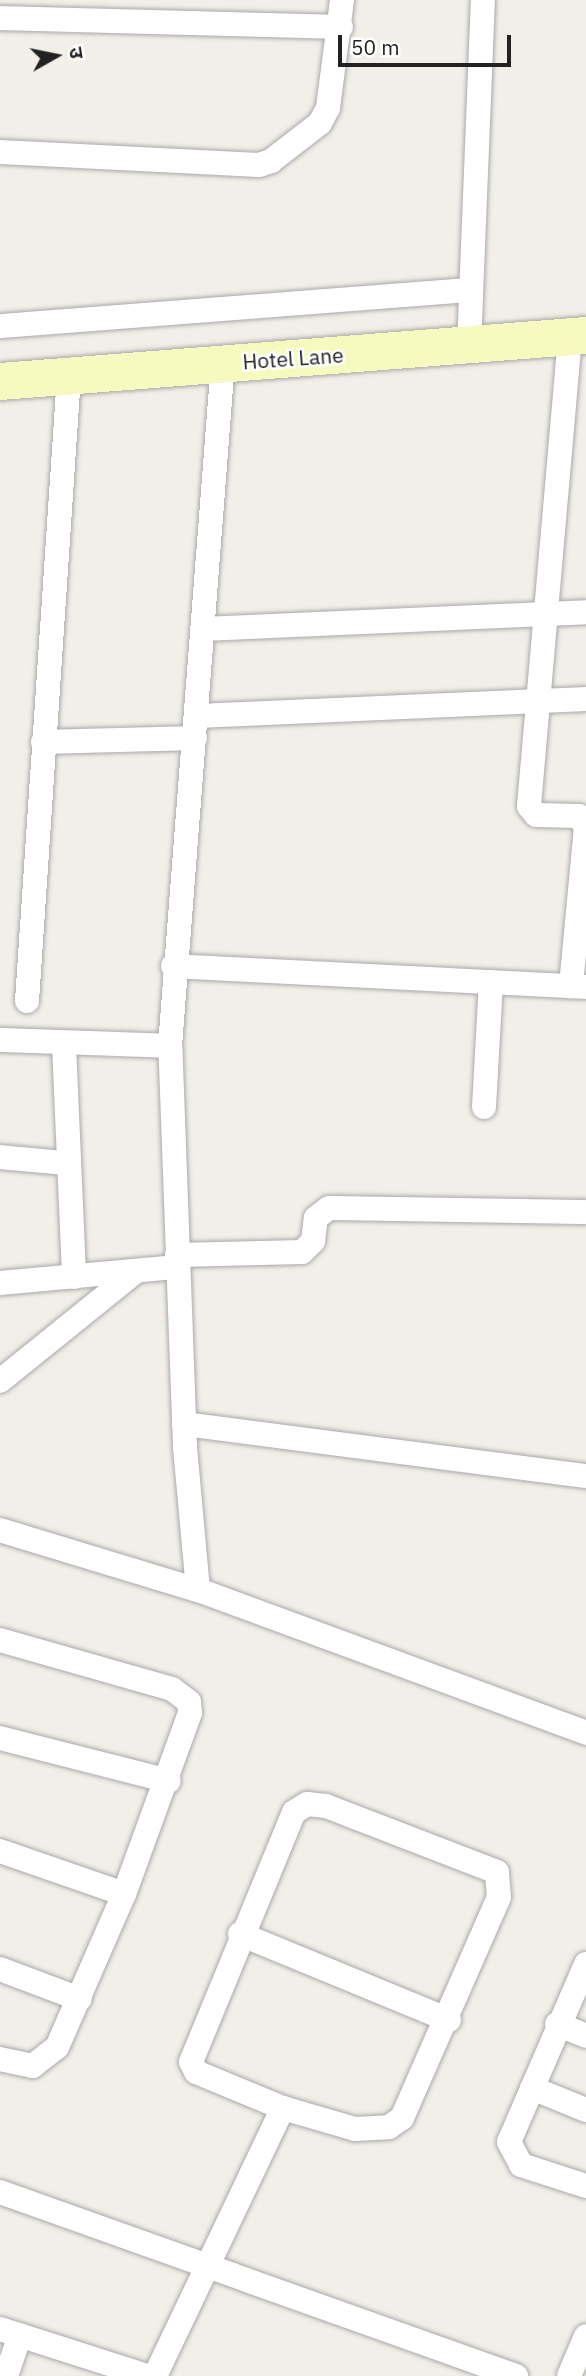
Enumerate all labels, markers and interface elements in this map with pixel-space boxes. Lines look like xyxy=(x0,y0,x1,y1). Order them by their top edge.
north arrow xyxy=(21,21,91,91)
scale bar xyxy=(341,21,514,65)
text: 50 m xyxy=(351,33,400,61)
text: उ xyxy=(64,45,89,60)
street label: Hotel Lane xyxy=(242,342,344,374)

